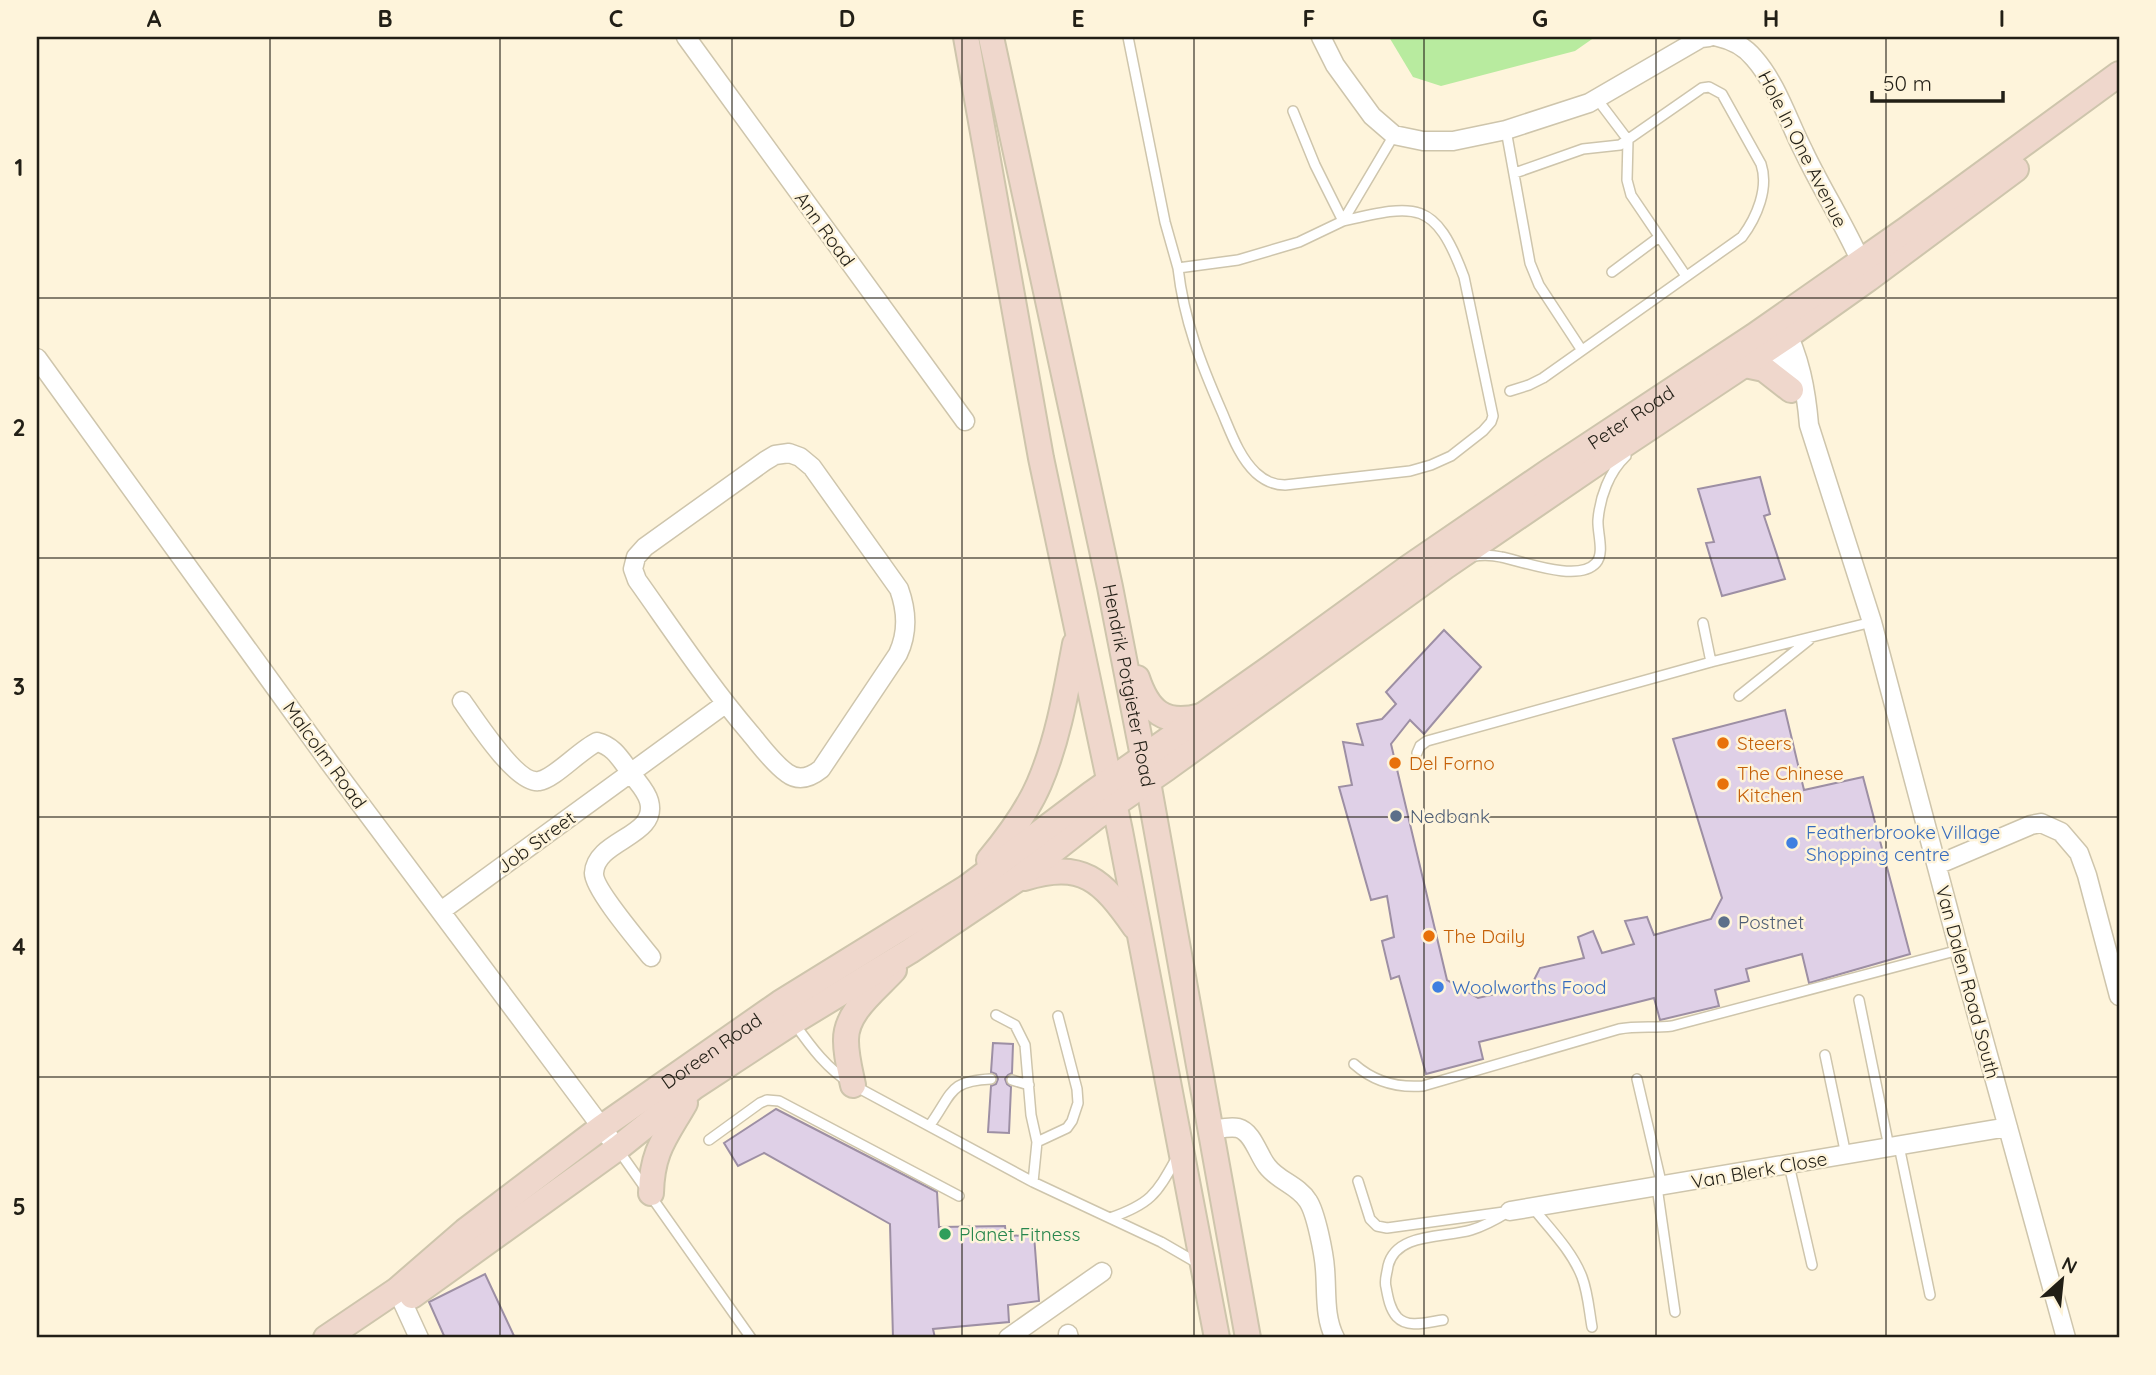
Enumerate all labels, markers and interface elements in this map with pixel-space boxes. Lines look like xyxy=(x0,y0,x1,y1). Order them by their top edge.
text: A xyxy=(147,4,162,33)
text: B xyxy=(377,4,393,33)
text: C xyxy=(609,4,623,33)
text: D xyxy=(839,4,855,33)
text: E xyxy=(1071,4,1085,33)
text: F xyxy=(1303,4,1315,33)
text: G xyxy=(1532,4,1548,33)
text: H xyxy=(1763,4,1779,33)
text: I xyxy=(1999,4,2005,33)
scale bar xyxy=(1872,60,2004,104)
street label: Hole In One Avenue xyxy=(1753,67,1853,231)
text: 50 m xyxy=(1883,70,1932,96)
text: 1 xyxy=(15,153,23,182)
street label: Ann Road xyxy=(790,187,860,271)
street label: Peter Road xyxy=(1583,380,1679,455)
text: 2 xyxy=(12,413,26,442)
street label: Hendrik Potgieter Road xyxy=(1098,582,1161,789)
text: 3 xyxy=(13,672,25,701)
street label: Malcolm Road xyxy=(278,697,372,813)
place label: Steers xyxy=(1737,731,1792,755)
marker: Steers xyxy=(1715,735,1731,751)
place label: Del Forno xyxy=(1409,751,1495,775)
marker: Del Forno xyxy=(1387,755,1403,771)
place label: The Chinese Kitchen xyxy=(1737,761,1844,807)
marker: The Chinese Kitchen xyxy=(1715,776,1731,792)
place label: Nedbank xyxy=(1410,804,1490,828)
street label: Job Street xyxy=(492,806,580,878)
marker: Nedbank xyxy=(1388,808,1404,824)
place label: Featherbrooke Village Shopping centre xyxy=(1806,820,2000,866)
marker: Featherbrooke Village Shopping centre xyxy=(1784,835,1800,851)
street label: Van Dalen Road South xyxy=(1931,883,2005,1081)
place label: Postnet xyxy=(1738,910,1804,934)
marker: Postnet xyxy=(1716,914,1732,930)
place label: The Daily xyxy=(1443,924,1525,948)
marker: The Daily xyxy=(1421,928,1437,944)
text: 4 xyxy=(12,932,26,961)
place label: Woolworths Food xyxy=(1452,975,1606,999)
marker: Woolworths Food xyxy=(1430,979,1446,995)
street label: Doreen Road xyxy=(656,1008,766,1094)
street label: Van Blerk Close xyxy=(1689,1146,1829,1194)
text: 5 xyxy=(12,1192,26,1221)
place label: Planet Fitness xyxy=(959,1222,1080,1246)
marker: Planet Fitness xyxy=(937,1226,953,1242)
north arrow xyxy=(2026,1246,2096,1316)
text: N xyxy=(2058,1251,2081,1279)

